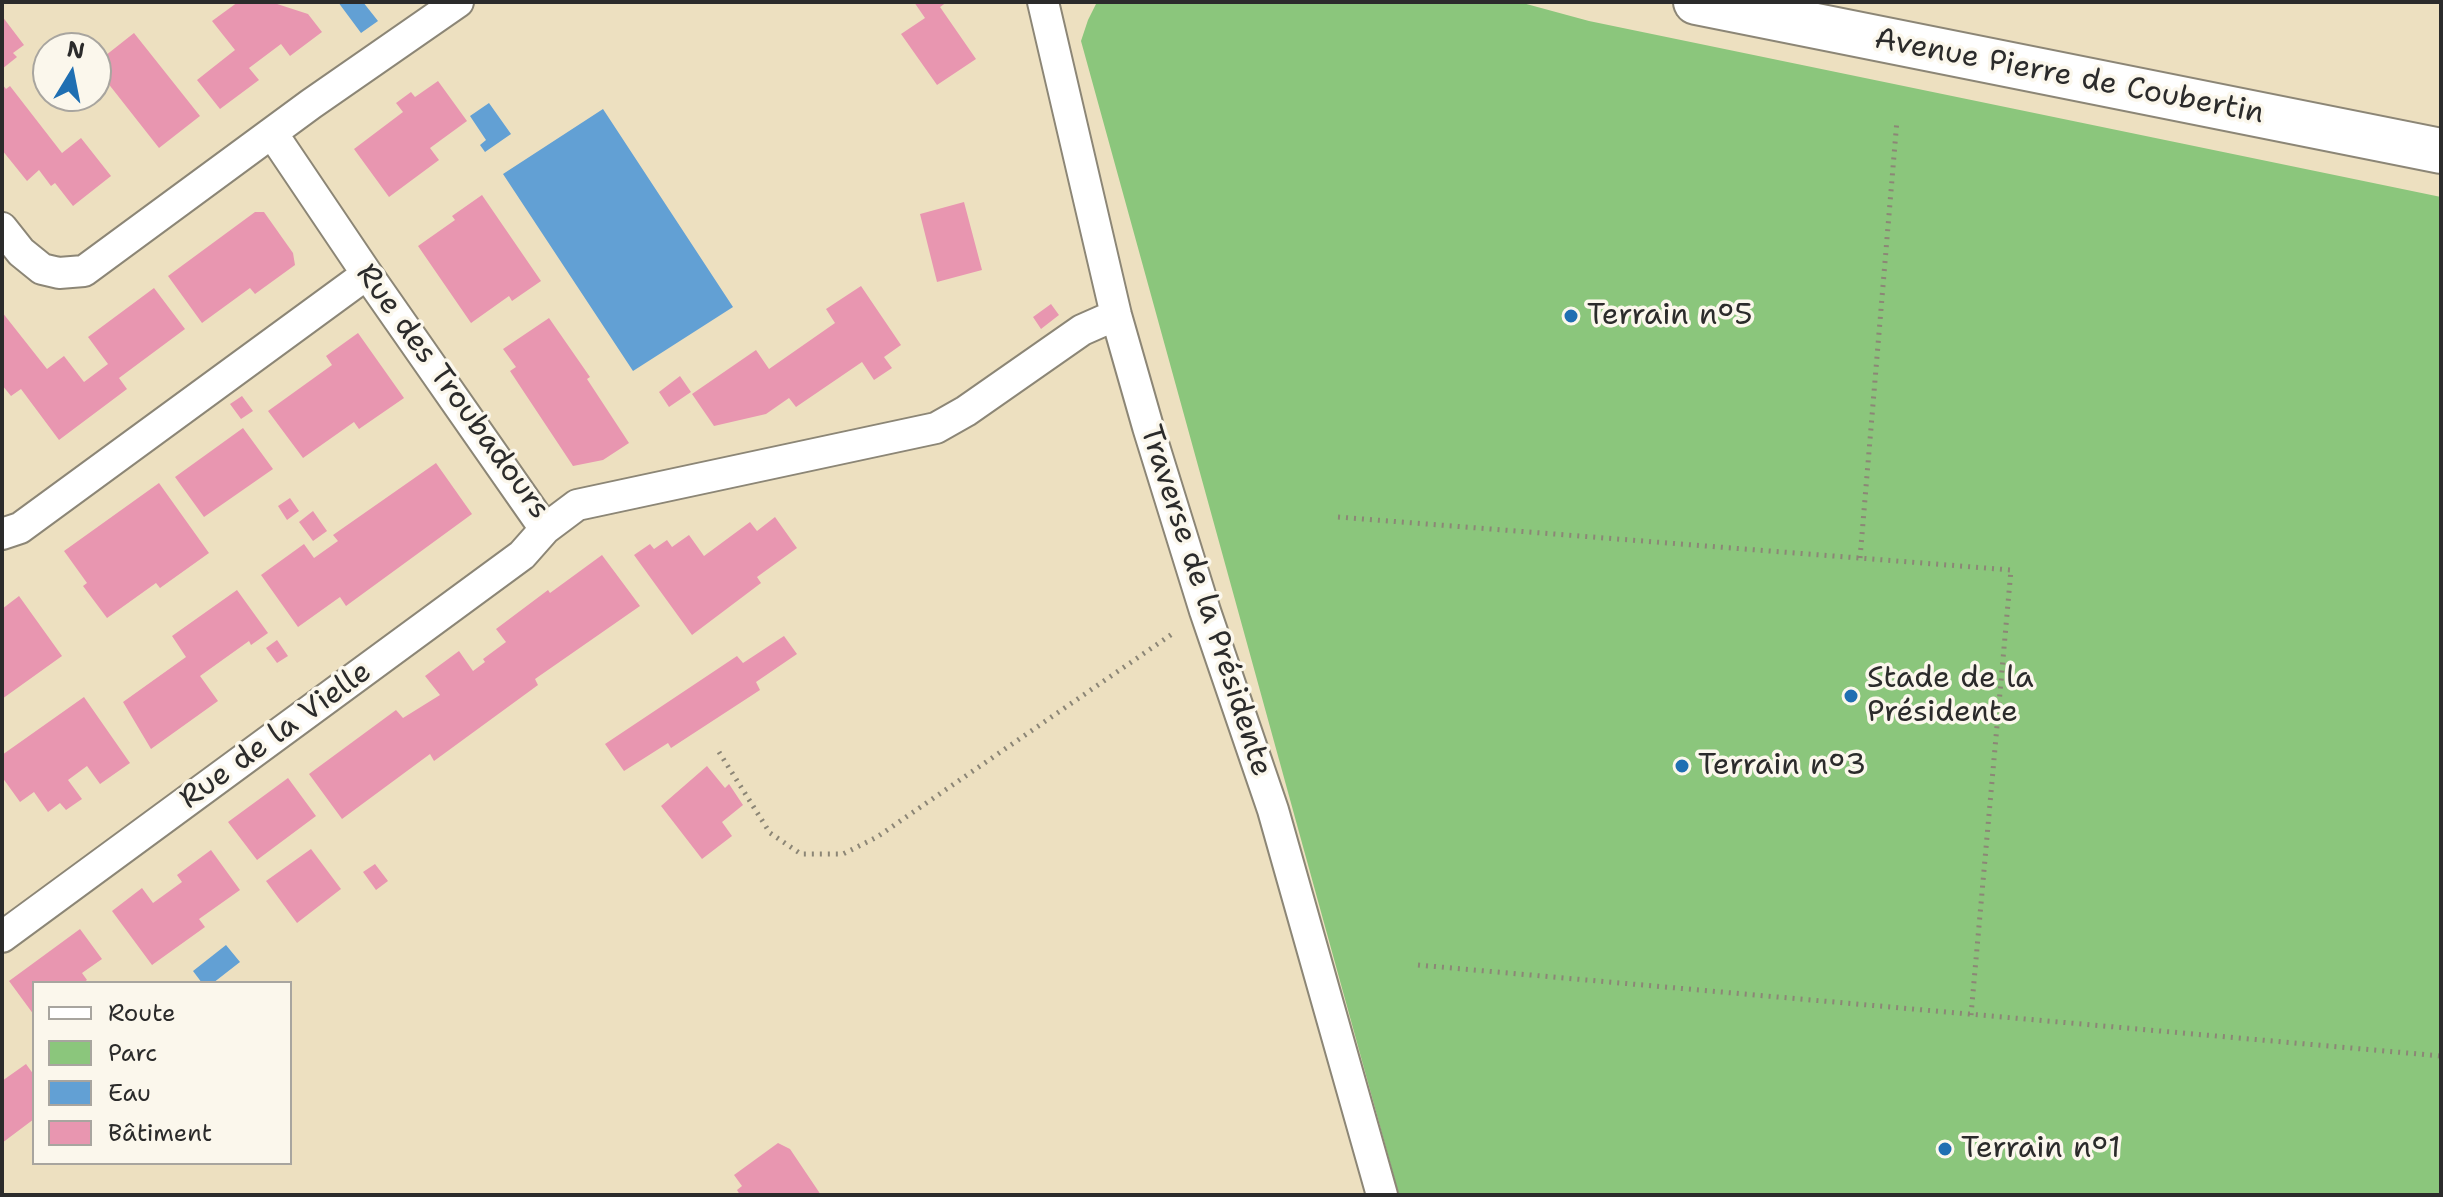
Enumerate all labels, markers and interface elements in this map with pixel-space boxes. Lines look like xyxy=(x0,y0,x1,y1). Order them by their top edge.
street label: Avenue Pierre de Coubertin xyxy=(1871,22,2267,132)
north arrow xyxy=(32,32,112,112)
text: N xyxy=(65,34,87,66)
street label: Rue des Troubadours xyxy=(347,258,557,526)
place label: Terrain n°5 xyxy=(1587,298,1753,334)
marker: Terrain n°5 xyxy=(1562,307,1580,325)
street label: Traverse de la Présidente xyxy=(1131,421,1279,781)
street label: Rue de la Vielle xyxy=(173,654,379,818)
place label: Stade de la Présidente xyxy=(1867,661,2034,732)
marker: Stade de la Présidente xyxy=(1842,687,1860,705)
place label: Terrain n°3 xyxy=(1698,748,1866,784)
marker: Terrain n°3 xyxy=(1673,757,1691,775)
legend xyxy=(32,981,292,1165)
text: Route xyxy=(108,997,176,1029)
text: Parc xyxy=(108,1037,157,1069)
text: Eau xyxy=(108,1077,151,1109)
text: Bâtiment xyxy=(108,1117,212,1149)
place label: Terrain n°1 xyxy=(1961,1131,2121,1167)
marker: Terrain n°1 xyxy=(1936,1140,1954,1158)

